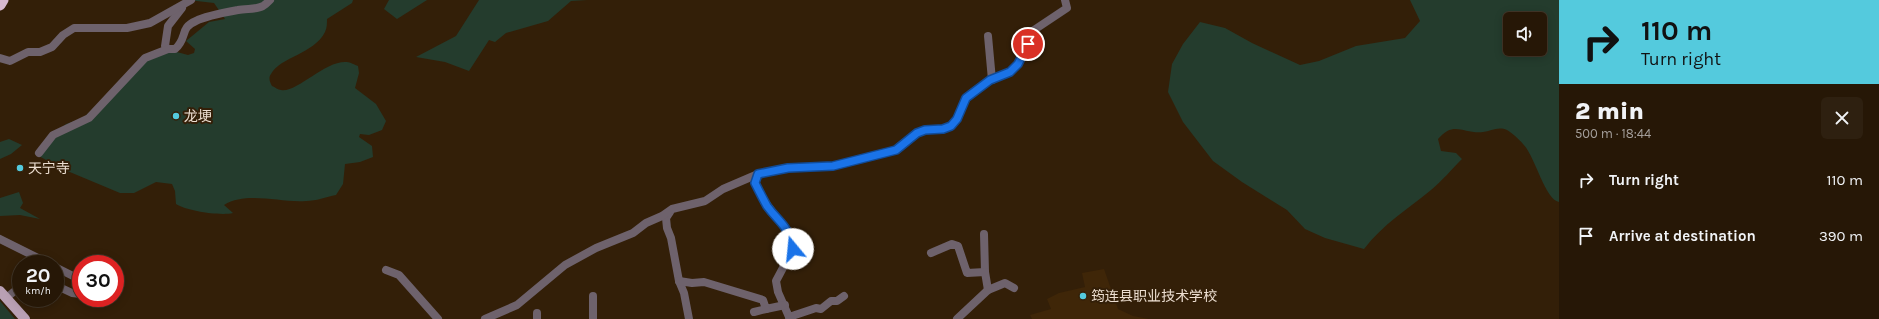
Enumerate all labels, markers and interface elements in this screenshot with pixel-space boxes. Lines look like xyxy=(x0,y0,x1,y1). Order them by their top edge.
map controls xyxy=(1503,12,1547,56)
button: sound xyxy=(1503,12,1547,56)
text: 110 m xyxy=(1641,14,1712,47)
icon: right xyxy=(1575,16,1627,68)
pin xyxy=(1011,27,1045,61)
icon: arrive xyxy=(1017,33,1039,55)
text: Turn right xyxy=(1641,48,1721,70)
text: 2 min xyxy=(1575,97,1644,125)
button: close xyxy=(1821,97,1863,139)
place label: 龙埂 xyxy=(184,108,212,125)
marker: 龙埂 xyxy=(171,111,181,121)
text: 500 m · 18:44 xyxy=(1575,126,1651,141)
place label: 天宁寺 xyxy=(28,160,70,177)
marker: 天宁寺 xyxy=(15,163,25,173)
icon: right xyxy=(1575,169,1597,191)
text: Turn right xyxy=(1609,171,1679,189)
text: 110 m xyxy=(1827,171,1863,189)
icon: arrive xyxy=(1575,225,1597,247)
text: Arrive at destination xyxy=(1609,227,1756,245)
text: 390 m xyxy=(1819,227,1863,245)
position arrow xyxy=(772,228,814,270)
speed limit sign: 30 xyxy=(72,255,124,307)
text: 20 xyxy=(26,264,50,287)
text: km/h xyxy=(25,285,51,297)
place label: 筠连县职业技术学校 xyxy=(1091,288,1217,305)
marker: 筠连县职业技术学校 xyxy=(1078,291,1088,301)

